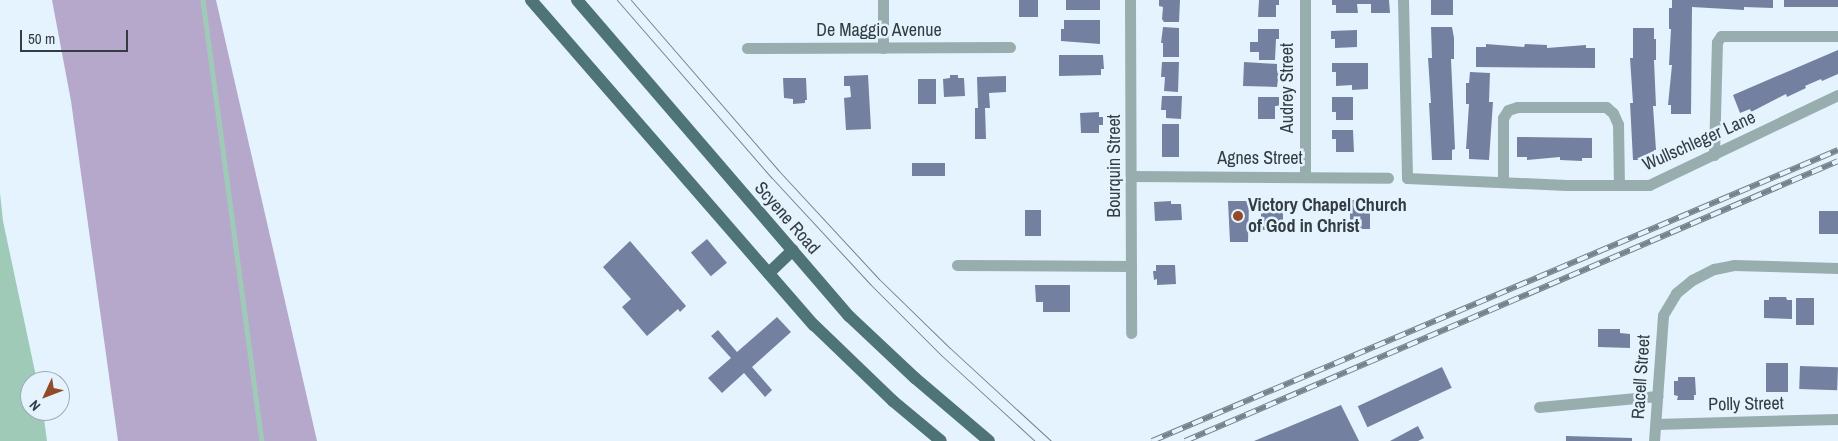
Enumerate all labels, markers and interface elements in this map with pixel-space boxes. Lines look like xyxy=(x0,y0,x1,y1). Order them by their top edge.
street label: De Maggio Avenue xyxy=(816,19,942,41)
scale bar xyxy=(22,20,130,52)
text: 50 m xyxy=(28,28,55,49)
street label: Audrey Street xyxy=(1276,43,1298,133)
street label: Wullschleger Lane xyxy=(1639,106,1759,176)
street label: Bourquin Street xyxy=(1103,114,1125,218)
street label: Agnes Street xyxy=(1217,147,1303,169)
street label: Scyene Road xyxy=(750,177,824,259)
place label: Victory Chapel Church of God in Christ xyxy=(1248,195,1407,238)
marker: Victory Chapel Church of God in Christ xyxy=(1232,210,1244,222)
street label: Racell Street xyxy=(1627,334,1655,420)
north arrow xyxy=(20,371,70,421)
street label: Polly Street xyxy=(1708,393,1784,415)
text: N xyxy=(25,396,44,415)

